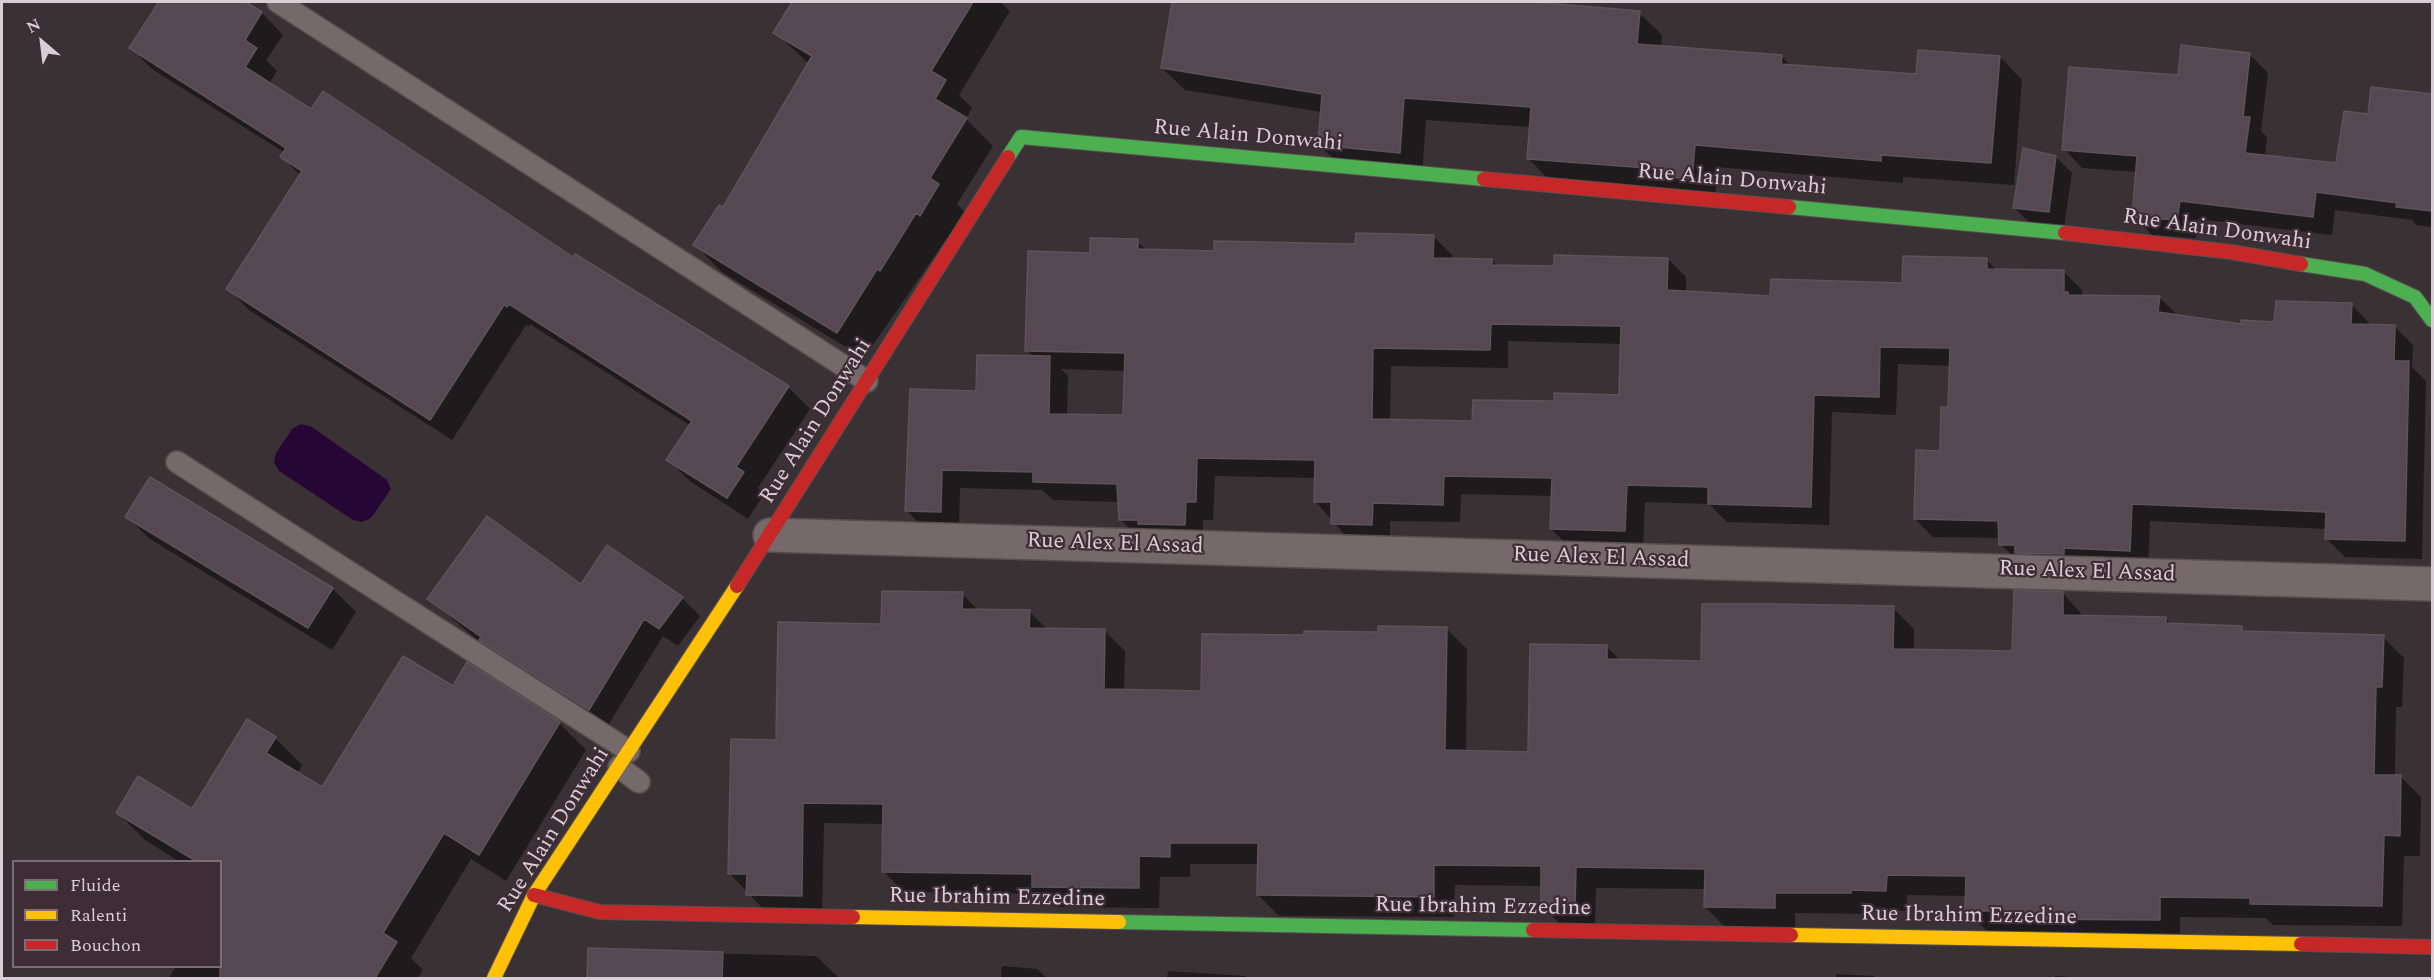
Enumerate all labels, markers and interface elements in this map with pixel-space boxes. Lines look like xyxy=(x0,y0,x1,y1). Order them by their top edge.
north arrow xyxy=(12,12,72,72)
text: N xyxy=(22,12,45,40)
street label: Rue Alain Donwahi xyxy=(1152,116,1344,158)
street label: Rue Alain Donwahi xyxy=(1636,160,1828,202)
street label: Rue Alain Donwahi xyxy=(2121,205,2313,257)
street label: Rue Alain Donwahi xyxy=(755,334,879,510)
street label: Rue Alex El Assad xyxy=(1026,529,1204,561)
street label: Rue Alex El Assad xyxy=(1512,543,1690,575)
street label: Rue Alex El Assad xyxy=(1998,557,2176,589)
street label: Rue Alain Donwahi xyxy=(493,743,617,919)
legend xyxy=(12,860,222,968)
text: Fluide xyxy=(70,872,121,899)
street label: Rue Ibrahim Ezzedine xyxy=(889,884,1105,914)
street label: Rue Ibrahim Ezzedine xyxy=(1375,893,1591,923)
text: Ralenti xyxy=(70,902,127,929)
street label: Rue Ibrahim Ezzedine xyxy=(1861,902,2077,932)
text: Bouchon xyxy=(70,932,141,959)

